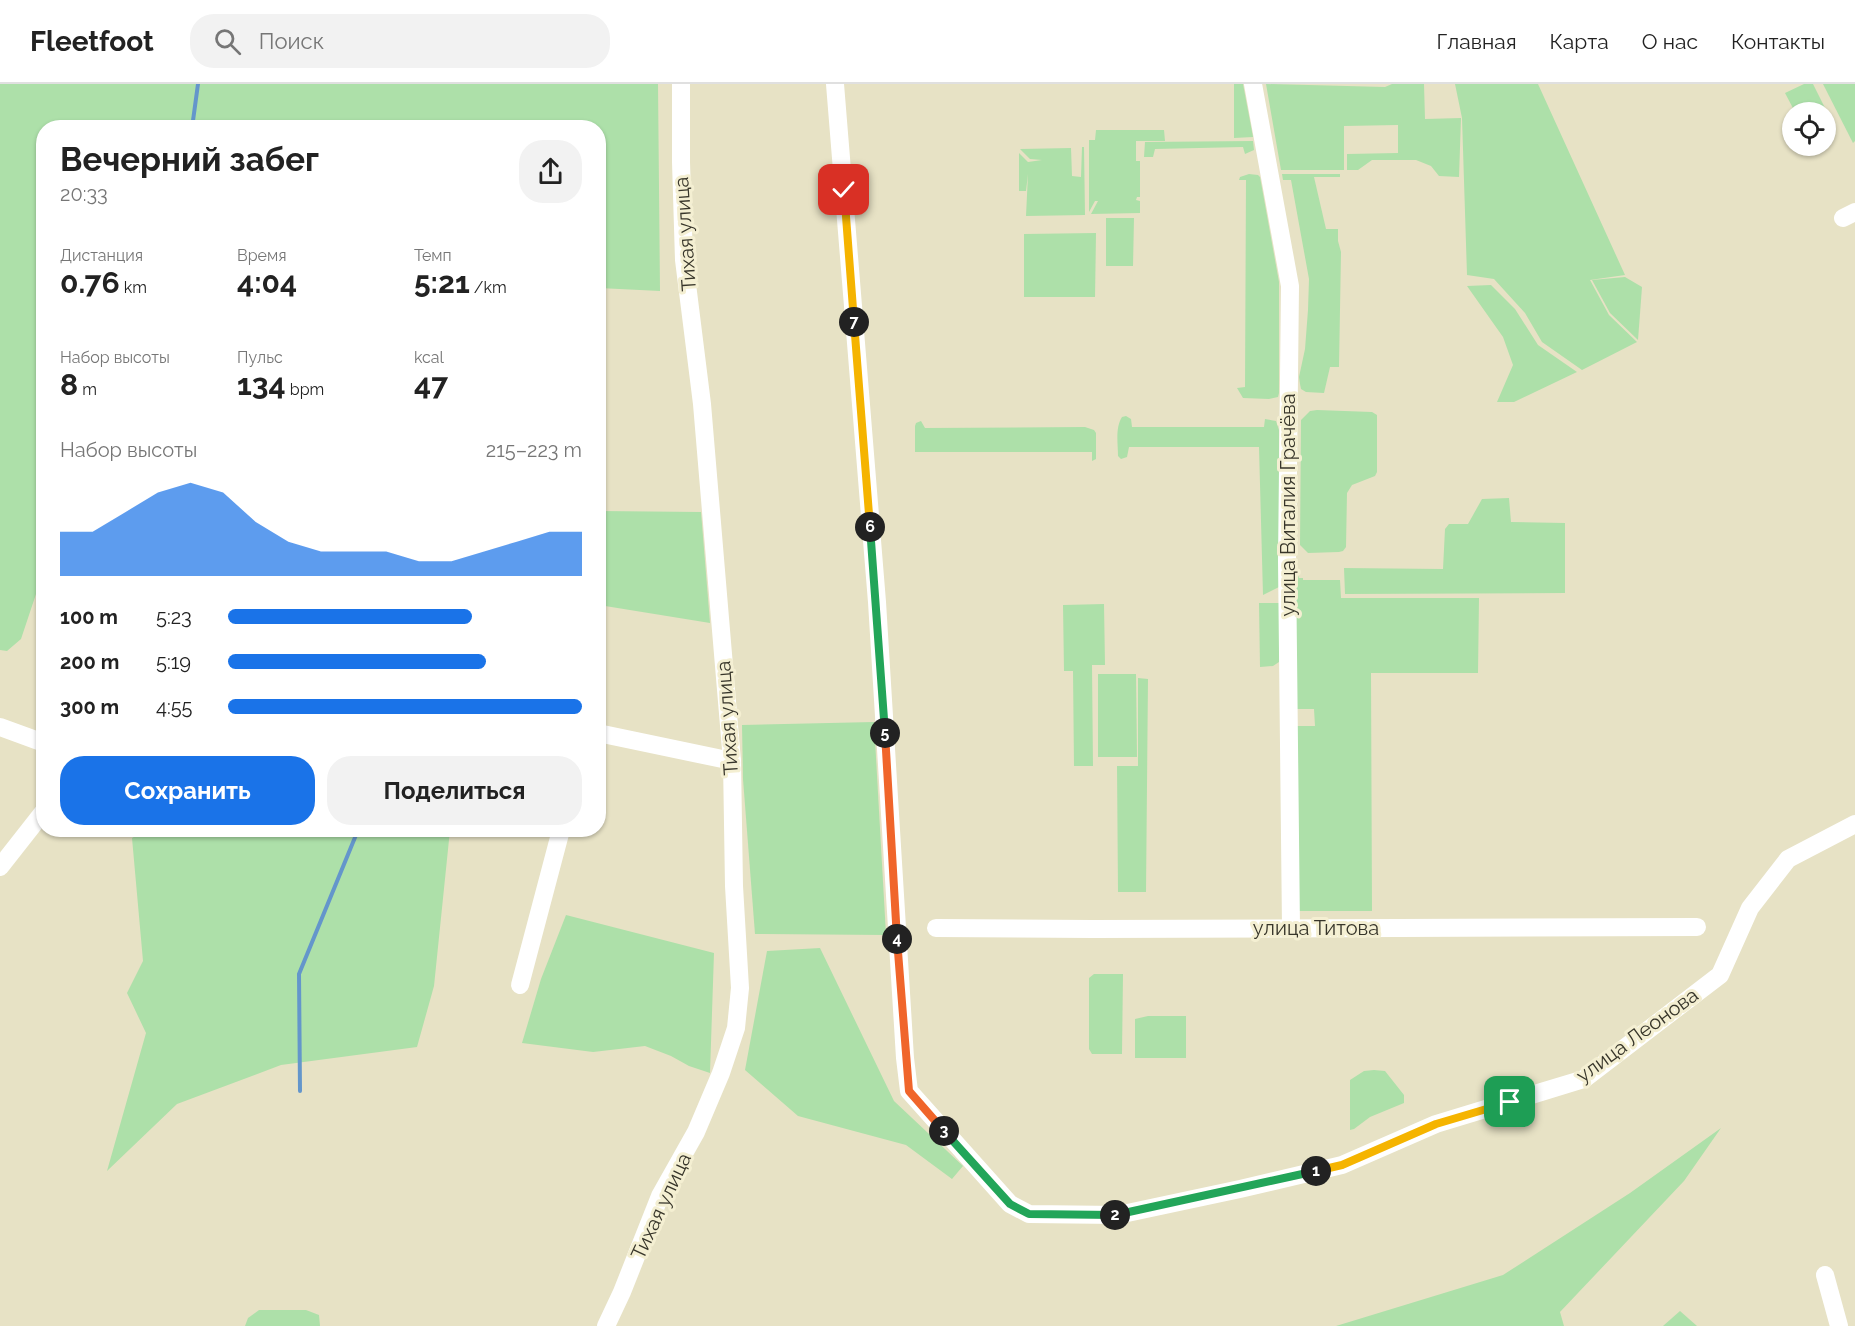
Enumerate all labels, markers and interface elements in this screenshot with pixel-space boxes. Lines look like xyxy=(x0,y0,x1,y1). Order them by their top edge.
search box xyxy=(190,14,610,68)
text: Fleetfoot xyxy=(30,25,154,58)
icon: search xyxy=(211,25,244,58)
text: Поиск xyxy=(259,28,324,54)
text: Главная xyxy=(1437,29,1517,54)
text: Карта xyxy=(1550,29,1609,54)
text: О нас xyxy=(1642,29,1698,54)
text: Контакты xyxy=(1731,29,1825,54)
map controls xyxy=(1782,102,1836,156)
button: locate xyxy=(1782,102,1836,156)
text: Вечерний забег xyxy=(60,140,319,179)
button: share xyxy=(519,140,582,203)
pin xyxy=(818,164,869,215)
icon: check xyxy=(827,173,860,206)
street label: Тихая улица xyxy=(669,176,701,292)
text: 20:33 xyxy=(60,182,108,206)
text: Дистанция xyxy=(60,246,143,265)
text: Время xyxy=(237,246,286,265)
text: Темп xyxy=(414,246,452,265)
text: 0.76 xyxy=(60,265,120,300)
text: 4:04 xyxy=(237,265,297,300)
text: 5:21 xyxy=(414,265,470,300)
text: km xyxy=(120,278,147,297)
text: /km xyxy=(470,278,507,297)
pin: 7 xyxy=(839,307,869,337)
text: 7 xyxy=(850,312,858,331)
text: Набор высоты xyxy=(60,348,170,367)
text: Пульс xyxy=(237,348,283,367)
text: kcal xyxy=(414,348,444,367)
text: 8 xyxy=(60,367,78,402)
text: 134 xyxy=(237,367,286,402)
text: 47 xyxy=(414,367,448,402)
text: m xyxy=(78,380,97,399)
text: bpm xyxy=(286,380,324,399)
street label: улица Виталия Грачёва xyxy=(1276,393,1300,617)
text: Набор высоты xyxy=(60,438,197,462)
text: 215–223 m xyxy=(486,438,582,462)
pin: 6 xyxy=(855,512,885,542)
text: 6 xyxy=(865,517,875,536)
text: 100 m xyxy=(60,605,118,629)
text: 5:23 xyxy=(156,605,192,629)
text: 200 m xyxy=(60,650,119,674)
text: 5:19 xyxy=(156,650,191,674)
street label: Тихая улица xyxy=(711,660,743,776)
text: 300 m xyxy=(60,695,119,719)
text: 4:55 xyxy=(156,695,192,719)
pin: 5 xyxy=(870,718,900,748)
text: 5 xyxy=(881,723,889,742)
button: Сохранить xyxy=(60,756,315,825)
button: Поделиться xyxy=(327,756,582,825)
street label: улица Титова xyxy=(1253,916,1379,940)
pin: 4 xyxy=(882,924,912,954)
text: 4 xyxy=(892,929,902,948)
street label: улица Леонова xyxy=(1571,983,1703,1087)
pin xyxy=(1484,1076,1535,1127)
icon: arrive xyxy=(1493,1085,1526,1118)
pin: 3 xyxy=(929,1116,959,1146)
text: 3 xyxy=(940,1121,948,1140)
street label: Тихая улица xyxy=(626,1149,696,1263)
pin: 1 xyxy=(1301,1156,1331,1186)
text: 1 xyxy=(1312,1161,1320,1180)
pin: 2 xyxy=(1100,1200,1130,1230)
text: 2 xyxy=(1110,1205,1120,1224)

